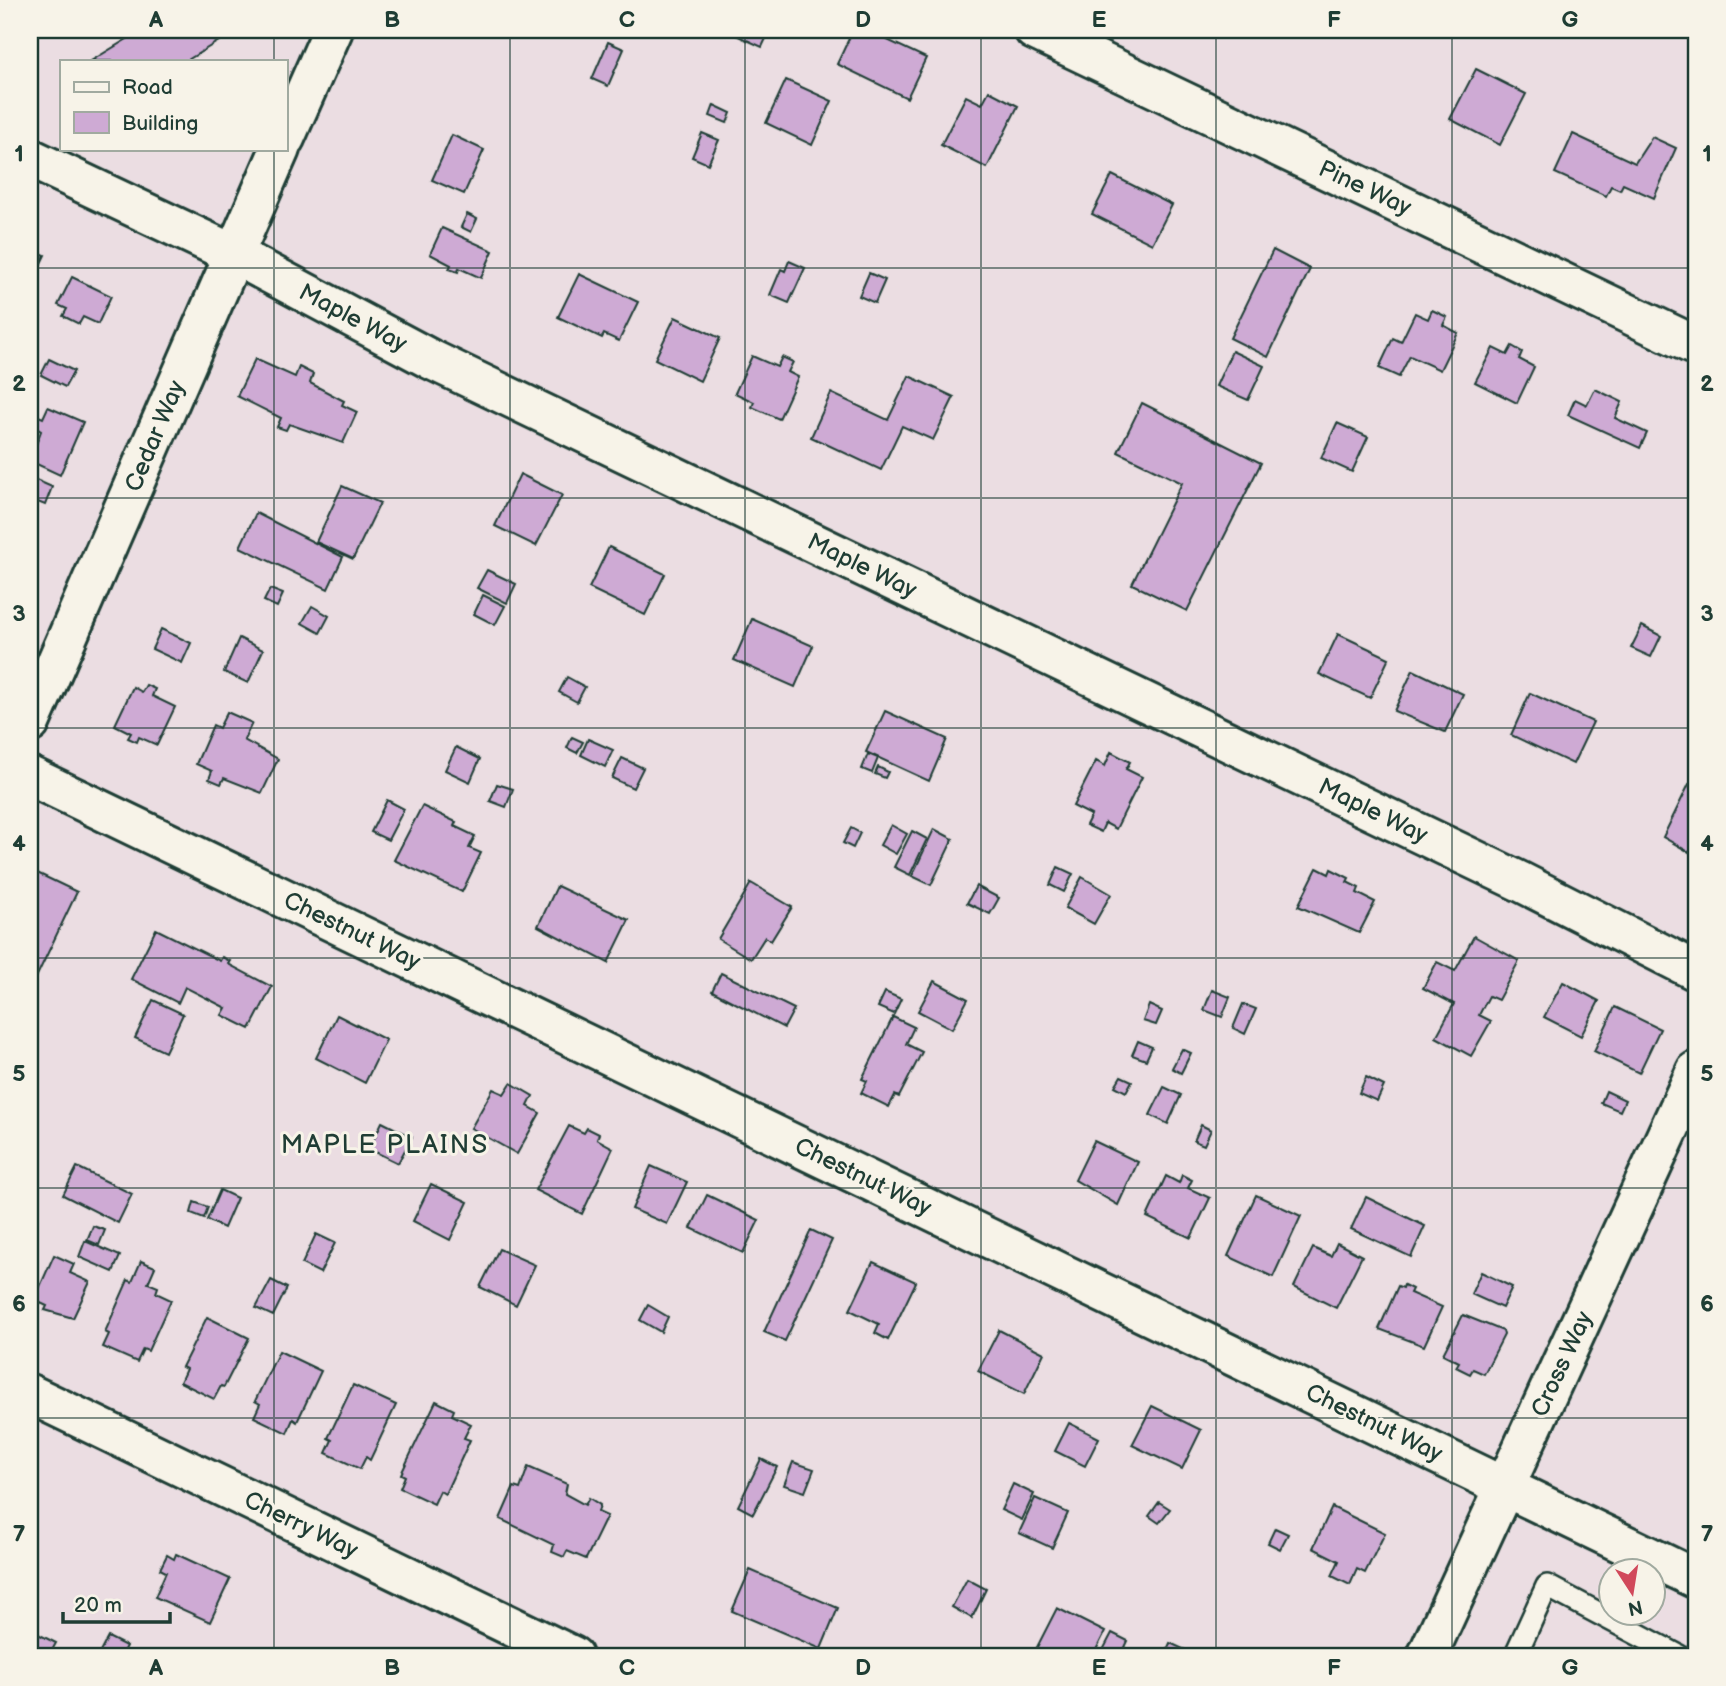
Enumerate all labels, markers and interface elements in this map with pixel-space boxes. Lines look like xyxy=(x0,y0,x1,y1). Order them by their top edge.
text: A xyxy=(148,6,164,34)
text: B xyxy=(384,6,400,34)
text: C xyxy=(619,6,635,34)
text: D xyxy=(855,6,871,34)
text: E xyxy=(1092,6,1107,34)
text: F xyxy=(1327,6,1341,34)
text: G xyxy=(1562,6,1579,34)
legend xyxy=(60,60,287,150)
text: Road xyxy=(122,75,173,100)
text: Building xyxy=(122,111,198,136)
text: 1 xyxy=(14,140,24,168)
text: 1 xyxy=(1702,140,1712,168)
street label: Pine Way xyxy=(1314,154,1416,222)
street label: Maple Way xyxy=(294,277,412,359)
text: 2 xyxy=(12,370,26,398)
text: 2 xyxy=(1700,370,1714,398)
street label: Cedar Way xyxy=(119,376,191,496)
street label: Maple Way xyxy=(803,527,922,605)
text: 3 xyxy=(12,600,26,628)
text: 3 xyxy=(1700,600,1714,628)
street label: Maple Way xyxy=(1314,772,1433,850)
text: 4 xyxy=(12,830,26,858)
text: 4 xyxy=(1700,830,1714,858)
street label: Chestnut Way xyxy=(279,885,425,977)
text: 5 xyxy=(12,1060,26,1088)
text: 5 xyxy=(1700,1060,1714,1088)
district label: MAPLE PLAINS xyxy=(281,1130,489,1161)
street label: Chestnut Way xyxy=(790,1131,936,1223)
text: 6 xyxy=(12,1290,26,1318)
text: 6 xyxy=(1700,1290,1714,1318)
street label: Cross Way xyxy=(1525,1306,1599,1421)
street label: Chestnut Way xyxy=(1301,1377,1447,1469)
street label: Cherry Way xyxy=(239,1485,363,1565)
text: 7 xyxy=(13,1520,26,1548)
text: 7 xyxy=(1701,1520,1714,1548)
north arrow xyxy=(1596,1556,1666,1626)
scale bar xyxy=(63,1581,170,1625)
text: 20 m xyxy=(74,1593,122,1618)
text: N xyxy=(1626,1594,1645,1620)
text: A xyxy=(148,1654,164,1682)
text: B xyxy=(384,1654,400,1682)
text: C xyxy=(619,1654,635,1682)
text: D xyxy=(855,1654,871,1682)
text: E xyxy=(1092,1654,1107,1682)
text: F xyxy=(1327,1654,1341,1682)
text: G xyxy=(1562,1654,1579,1682)

